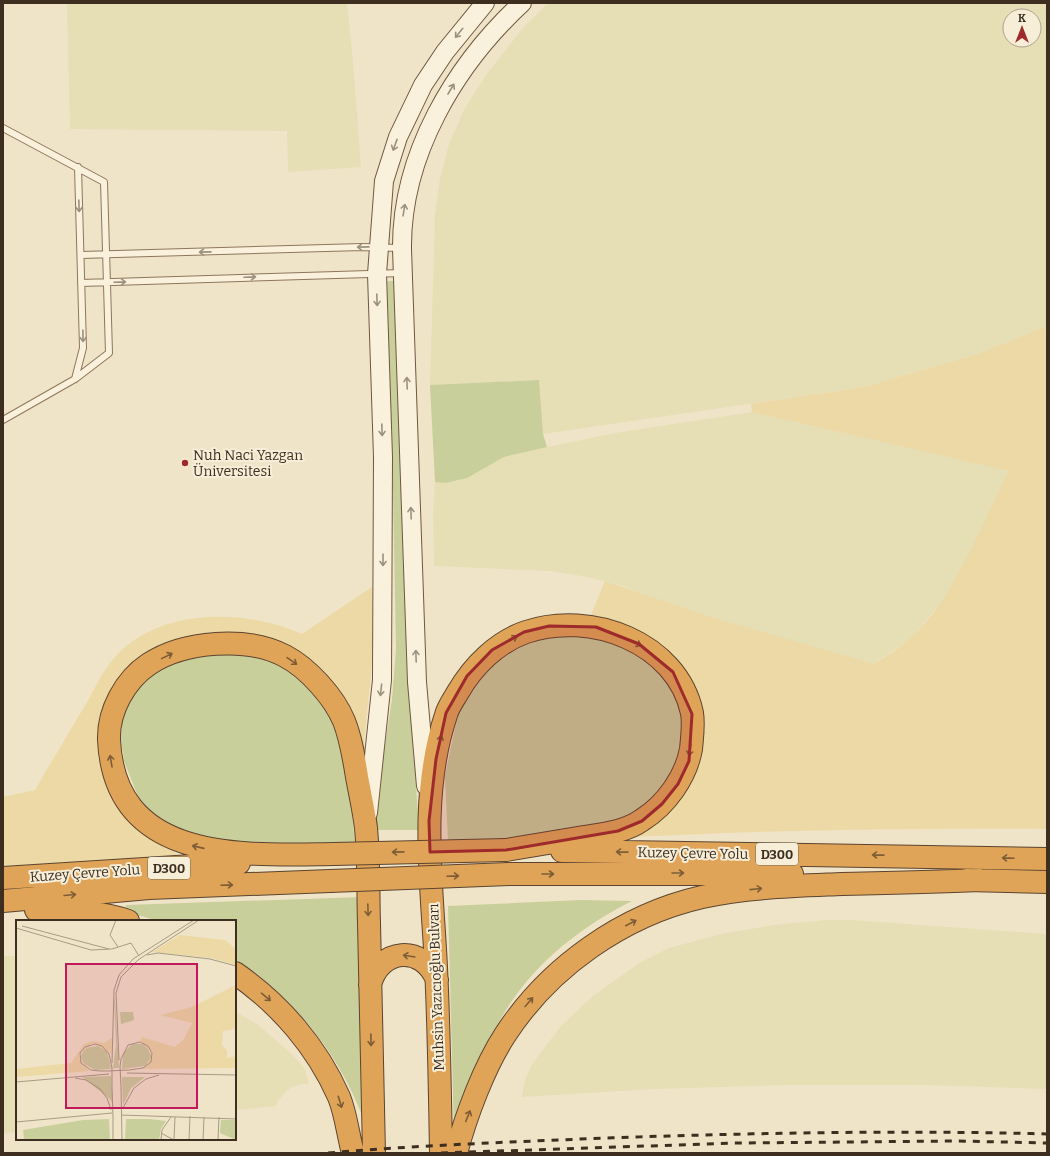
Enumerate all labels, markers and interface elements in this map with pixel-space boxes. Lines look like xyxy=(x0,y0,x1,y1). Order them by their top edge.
north arrow xyxy=(1002,8,1042,48)
text: K xyxy=(1018,12,1026,25)
one-way arrow xyxy=(455,27,464,38)
one-way arrow xyxy=(447,83,455,95)
one-way arrow xyxy=(391,139,398,152)
one-way arrow xyxy=(76,199,83,212)
one-way arrow xyxy=(401,204,409,217)
one-way arrow xyxy=(357,244,370,251)
one-way arrow xyxy=(199,248,212,256)
one-way arrow xyxy=(243,274,256,281)
one-way arrow xyxy=(113,278,126,286)
one-way arrow xyxy=(373,293,381,306)
one-way arrow xyxy=(79,329,87,342)
one-way arrow xyxy=(403,377,410,390)
one-way arrow xyxy=(378,423,386,436)
place label: Nuh Naci Yazgan Üniversitesi xyxy=(193,447,303,480)
marker: Nuh Naci Yazgan Üniversitesi xyxy=(180,458,190,468)
one-way arrow xyxy=(408,507,415,520)
one-way arrow xyxy=(379,553,387,566)
one-way arrow xyxy=(506,635,518,642)
one-way arrow xyxy=(630,640,642,647)
one-way arrow xyxy=(413,650,420,663)
one-way arrow xyxy=(160,652,172,659)
one-way arrow xyxy=(286,657,297,665)
one-way arrow xyxy=(377,683,385,696)
one-way arrow xyxy=(436,735,444,748)
one-way arrow xyxy=(686,743,694,756)
one-way arrow xyxy=(107,754,115,767)
one-way arrow xyxy=(191,842,204,850)
road number: D300 xyxy=(756,843,798,865)
street label: Kuzey Çevre Yolu xyxy=(638,844,749,863)
one-way arrow xyxy=(616,848,629,856)
one-way arrow xyxy=(392,849,405,856)
one-way arrow xyxy=(872,851,885,859)
one-way arrow xyxy=(1002,854,1015,861)
road number: D300 xyxy=(148,857,190,879)
street label: Kuzey Çevre Yolu xyxy=(29,861,141,886)
one-way arrow xyxy=(671,869,684,877)
one-way arrow xyxy=(541,870,554,878)
one-way arrow xyxy=(446,872,459,880)
one-way arrow xyxy=(220,881,233,889)
one-way arrow xyxy=(749,885,762,893)
one-way arrow xyxy=(63,891,76,898)
one-way arrow xyxy=(364,903,372,916)
street label: Muhsin Yazıcıoğlu Bulvarı xyxy=(425,903,448,1071)
one-way arrow xyxy=(625,919,637,927)
inset map xyxy=(16,920,236,1140)
one-way arrow xyxy=(403,952,416,960)
one-way arrow xyxy=(260,992,271,1001)
one-way arrow xyxy=(525,997,534,1008)
one-way arrow xyxy=(368,1033,375,1046)
one-way arrow xyxy=(337,1095,344,1108)
one-way arrow xyxy=(465,1111,472,1123)

